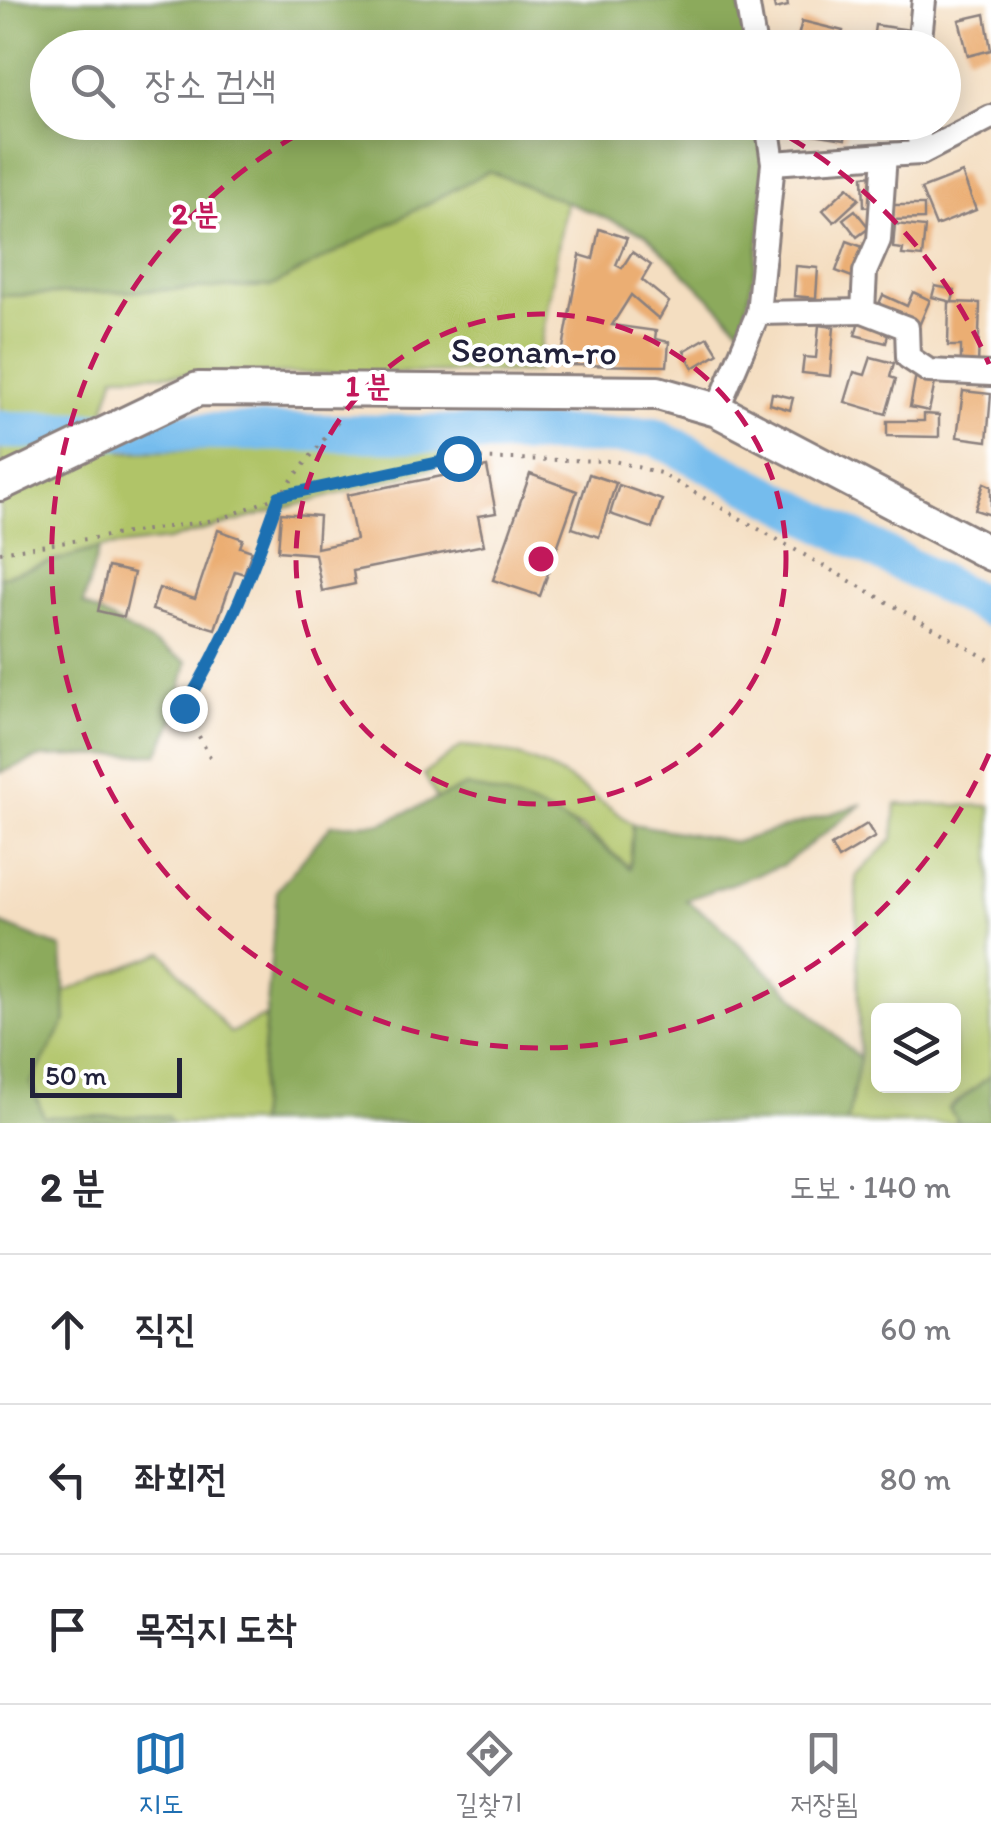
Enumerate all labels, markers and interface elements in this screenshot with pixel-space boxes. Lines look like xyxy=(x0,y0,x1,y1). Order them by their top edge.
search box xyxy=(30,30,961,140)
icon: search xyxy=(65,58,120,113)
text: 장소 검색 xyxy=(145,61,276,107)
text: 2 분 xyxy=(172,195,218,232)
street label: Seonam-ro xyxy=(451,329,617,373)
text: 1 분 xyxy=(346,367,390,404)
route start xyxy=(436,436,482,482)
centre of rings xyxy=(523,541,559,577)
route end xyxy=(162,686,208,732)
map controls xyxy=(871,1003,961,1093)
button: layers xyxy=(871,1003,961,1093)
scale bar xyxy=(30,1053,182,1098)
text: 50 m xyxy=(45,1058,107,1092)
text: 2 분 xyxy=(40,1161,105,1212)
text: 도보 · 140 m xyxy=(790,1168,951,1206)
icon: ahead xyxy=(40,1302,95,1357)
text: 직진 xyxy=(135,1305,196,1351)
text: 60 m xyxy=(880,1310,951,1348)
icon: left xyxy=(40,1452,95,1507)
text: 좌회전 xyxy=(135,1455,227,1501)
text: 80 m xyxy=(880,1460,951,1498)
icon: arrive xyxy=(40,1602,95,1657)
text: 목적지 도착 xyxy=(135,1605,296,1651)
tab: 지도 xyxy=(133,1726,188,1823)
tab: 길찾기 xyxy=(455,1726,523,1823)
tab: 저장됨 xyxy=(790,1726,858,1823)

